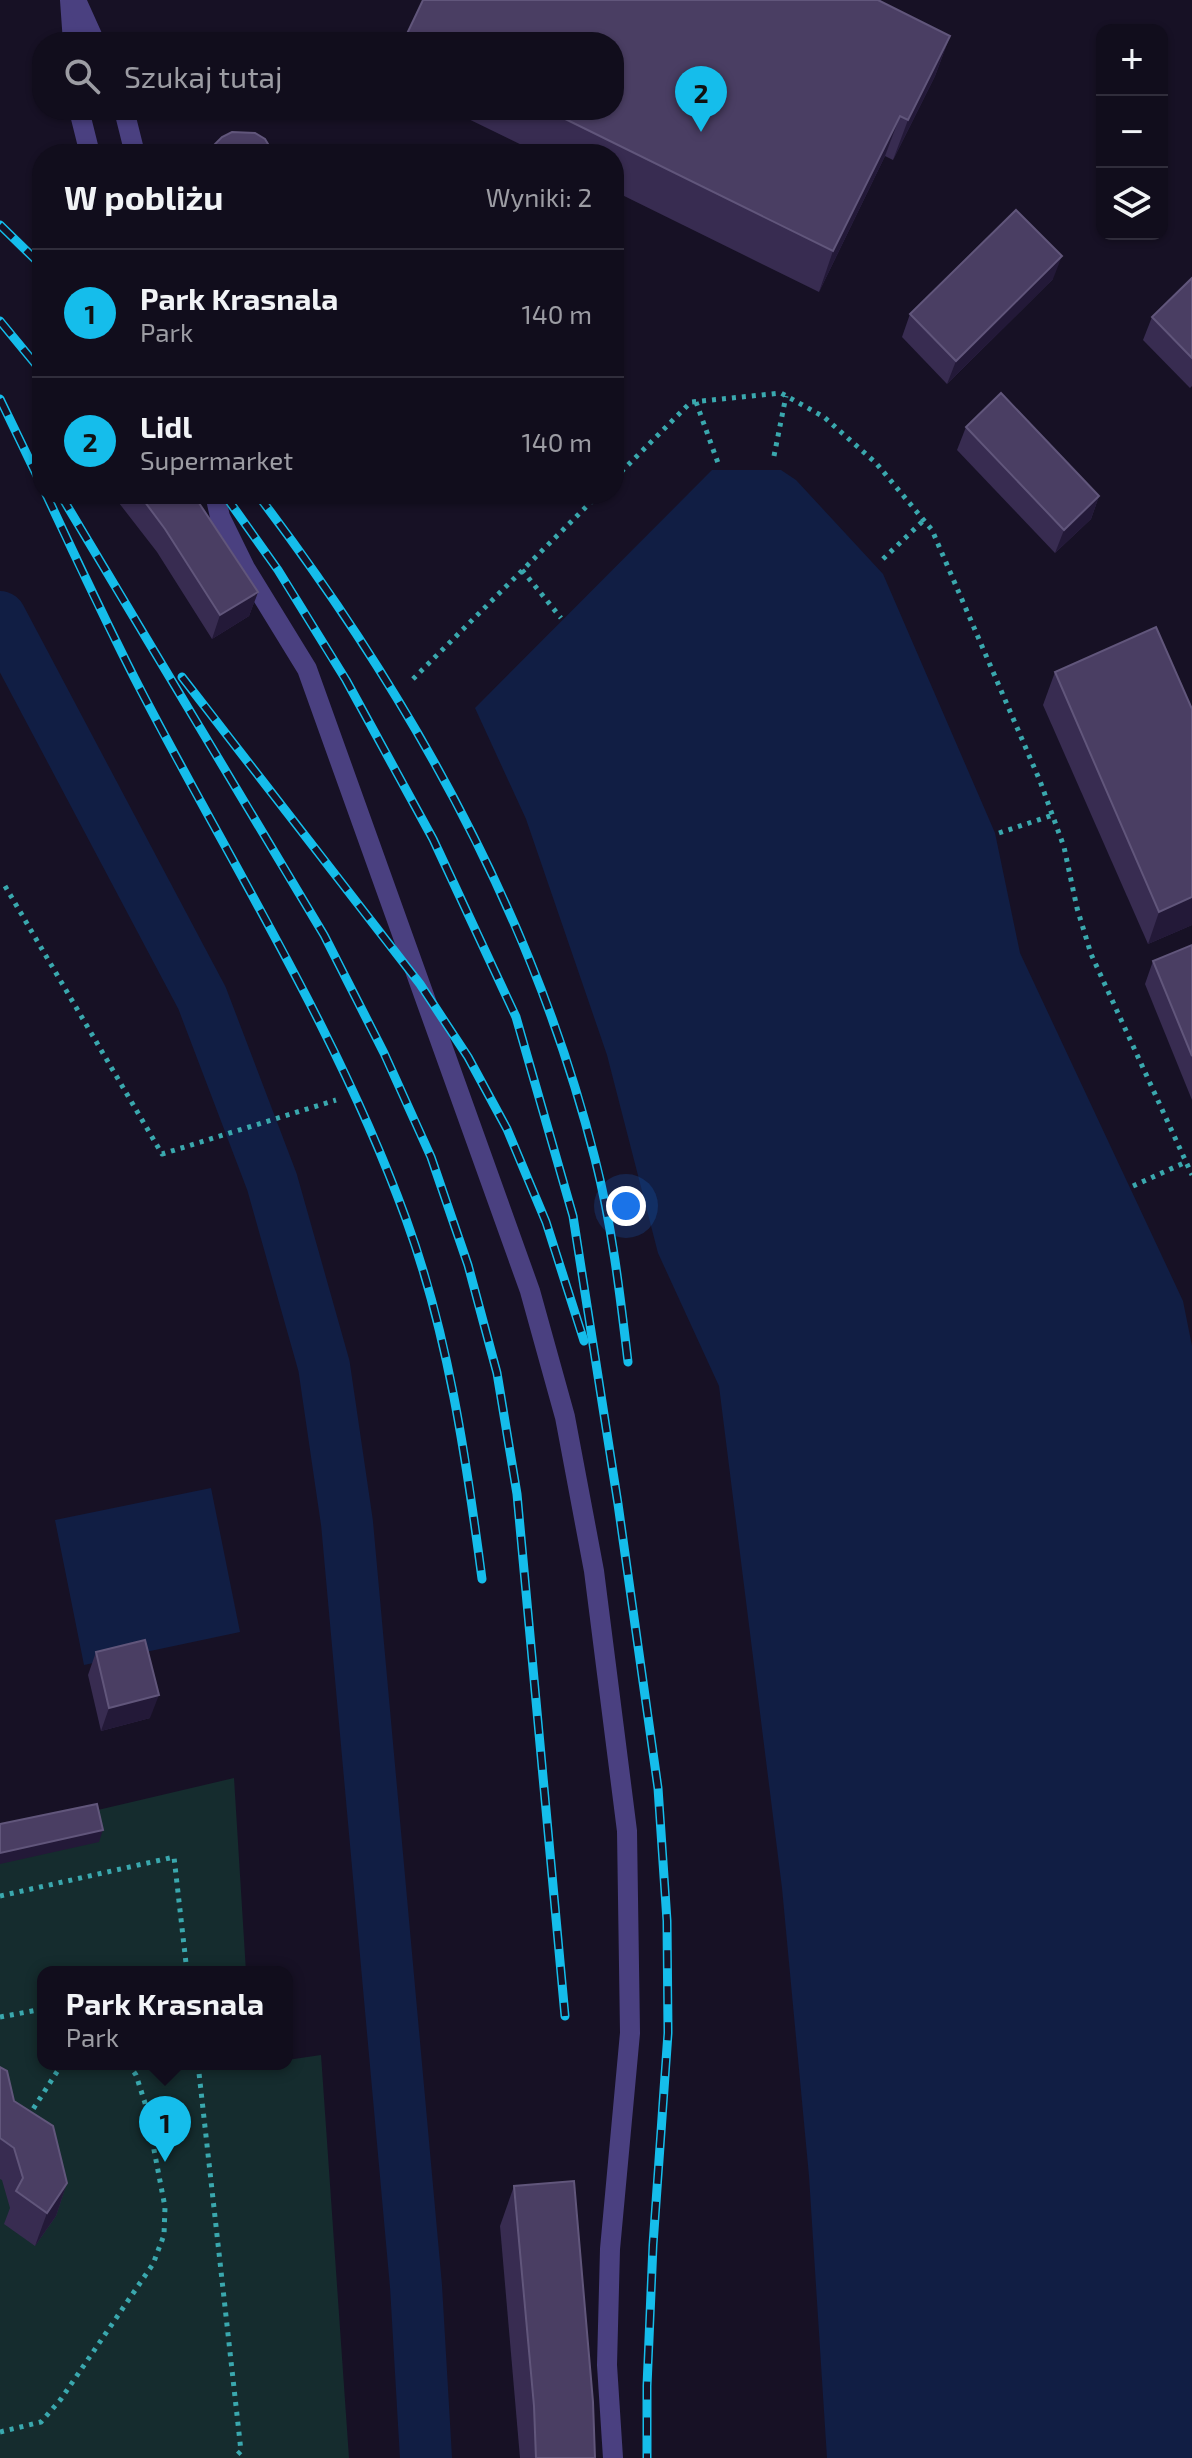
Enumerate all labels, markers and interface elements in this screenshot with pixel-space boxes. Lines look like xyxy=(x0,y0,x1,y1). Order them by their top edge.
map controls xyxy=(1096,24,1168,240)
button: + xyxy=(1096,24,1168,96)
search box xyxy=(32,32,624,120)
icon: search xyxy=(60,54,104,98)
text: Szukaj tutaj xyxy=(124,58,283,94)
pin: 2 xyxy=(675,66,727,132)
button: − xyxy=(1096,96,1168,168)
button: layers xyxy=(1096,168,1168,240)
text: W pobliżu xyxy=(64,176,224,217)
text: Wyniki: 2 xyxy=(486,181,592,212)
text: Park Krasnala xyxy=(140,280,338,316)
text: 1 xyxy=(84,298,96,329)
text: 140 m xyxy=(521,298,592,329)
text: Park xyxy=(140,316,193,347)
text: Lidl xyxy=(140,408,192,444)
text: 2 xyxy=(82,426,98,457)
text: 140 m xyxy=(521,426,592,457)
text: Supermarket xyxy=(140,444,293,475)
your location xyxy=(606,1186,646,1226)
popup xyxy=(37,1966,293,2070)
text: Park Krasnala xyxy=(66,1985,264,2021)
text: Park xyxy=(66,2021,119,2052)
pin: 1 xyxy=(139,2096,191,2162)

